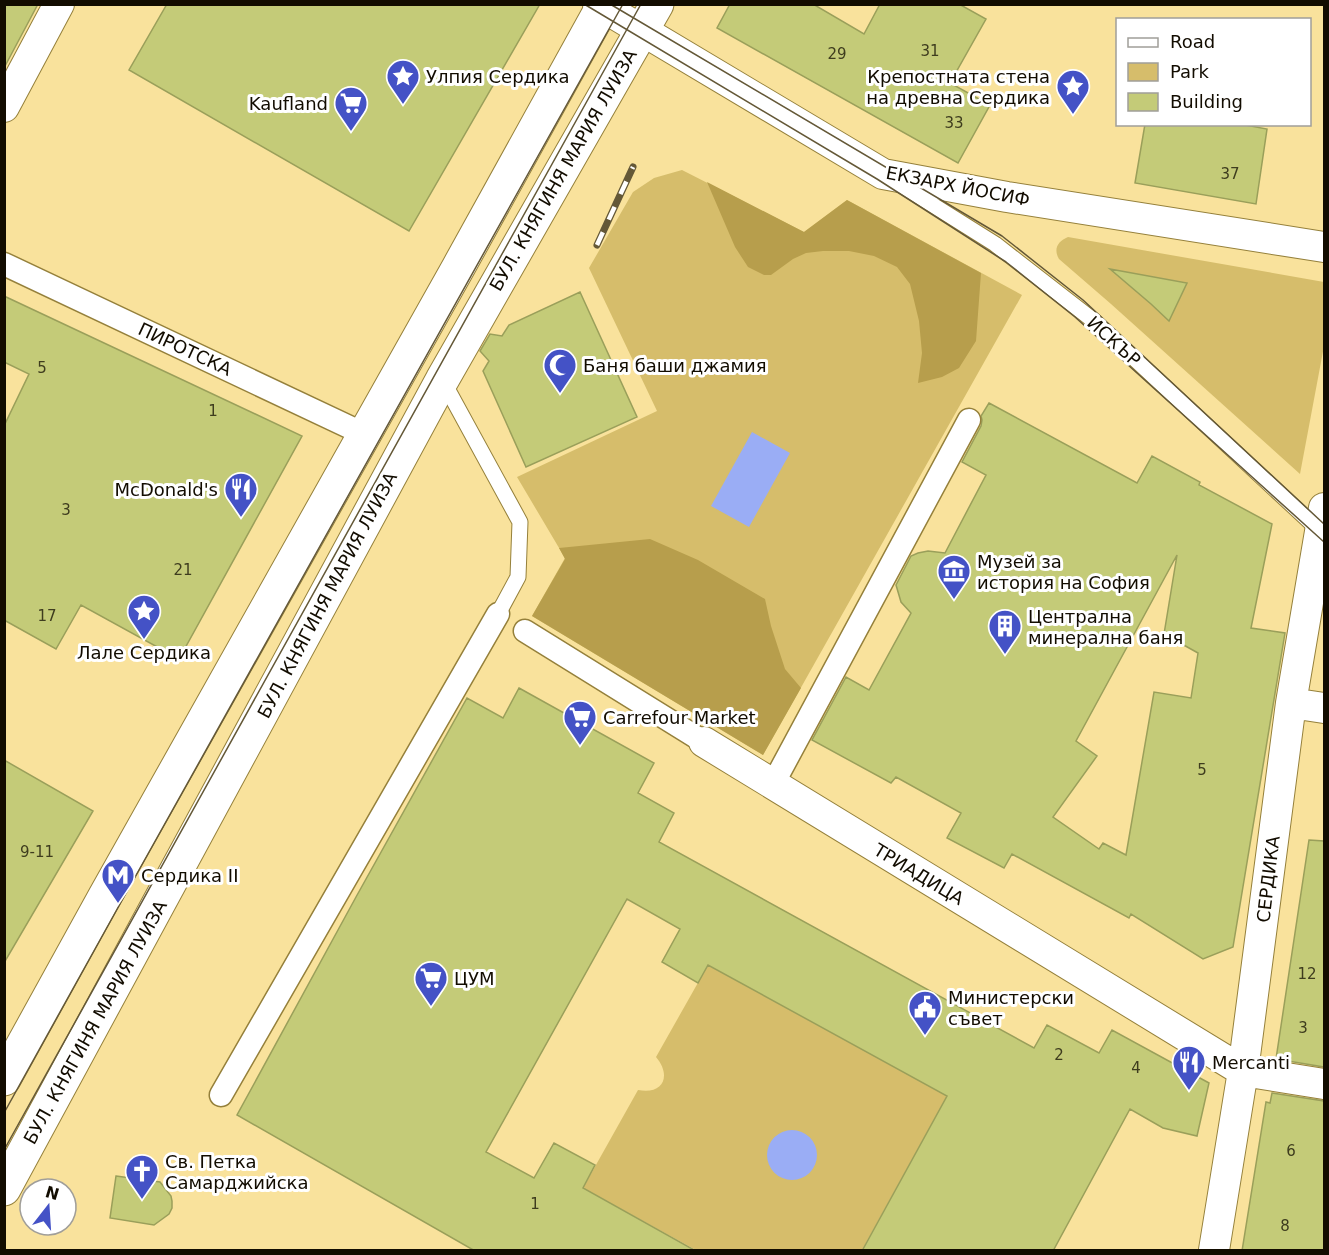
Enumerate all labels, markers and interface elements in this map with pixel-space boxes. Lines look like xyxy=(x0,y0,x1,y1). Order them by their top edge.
legend xyxy=(1116,18,1311,126)
text: Road xyxy=(1170,31,1215,52)
house number: 31 xyxy=(920,42,940,60)
street label: БУЛ. КНЯГИНЯ МАРИЯ ЛУИЗА xyxy=(485,45,641,295)
house number: 29 xyxy=(827,45,847,63)
place icon: Улпия Сердика xyxy=(385,58,421,105)
text: Park xyxy=(1170,61,1209,82)
place label: Улпия Сердика xyxy=(426,66,570,87)
place label: Крепостната стена на древна Сердика xyxy=(866,66,1050,108)
place icon: Крепостната стена на древна Сердика xyxy=(1055,68,1091,115)
supermarket icon: Kaufland xyxy=(333,85,369,132)
text: Building xyxy=(1170,91,1243,112)
place label: Kaufland xyxy=(249,93,328,114)
house number: 33 xyxy=(944,114,964,132)
street label: ЕКЗАРХ ЙОСИФ xyxy=(884,162,1032,210)
house number: 37 xyxy=(1220,165,1240,183)
street label: ИСКЪР xyxy=(1083,312,1145,371)
street label: ПИРОТСКА xyxy=(135,318,236,380)
mosque icon: Баня баши джамия xyxy=(542,347,578,394)
place label: Баня баши джамия xyxy=(583,355,767,376)
house number: 5 xyxy=(37,359,47,377)
house number: 1 xyxy=(208,402,218,420)
street label: БУЛ. КНЯГИНЯ МАРИЯ ЛУИЗА xyxy=(253,468,401,722)
restaurant icon: McDonald's xyxy=(223,471,259,518)
place label: McDonald's xyxy=(115,479,218,500)
house number: 3 xyxy=(61,501,71,519)
place label: Музей за история на София xyxy=(977,551,1150,593)
museum icon: Музей за история на София xyxy=(936,553,972,600)
house number: 21 xyxy=(173,561,193,579)
place icon: Лале Сердика xyxy=(126,593,162,640)
place label: Централна минерална баня xyxy=(1028,606,1183,648)
house number: 17 xyxy=(37,607,57,625)
building icon: Централна минерална баня xyxy=(987,608,1023,655)
place label: Лале Сердика xyxy=(77,642,211,663)
supermarket icon: Carrefour Market xyxy=(562,699,598,746)
place label: Carrefour Market xyxy=(603,707,756,728)
house number: 5 xyxy=(1197,761,1207,779)
street label: СЕРДИКА xyxy=(1252,834,1284,924)
street label: ТРИАДИЦА xyxy=(869,838,968,909)
house number: 9-11 xyxy=(20,843,54,861)
metro station icon: Сердика II xyxy=(100,857,136,904)
place label: Сердика II xyxy=(141,865,238,886)
street label: БУЛ. КНЯГИНЯ МАРИЯ ЛУИЗА xyxy=(19,896,171,1148)
supermarket icon: ЦУМ xyxy=(413,960,449,1007)
house number: 12 xyxy=(1297,965,1317,983)
place label: ЦУМ xyxy=(454,968,494,989)
place label: Министерски съвет xyxy=(948,987,1074,1029)
public building icon: Министерски съвет xyxy=(907,989,943,1036)
house number: 3 xyxy=(1298,1019,1308,1037)
restaurant icon: Mercanti xyxy=(1171,1044,1207,1091)
house number: 2 xyxy=(1054,1046,1064,1064)
place label: Mercanti xyxy=(1212,1052,1290,1073)
house number: 4 xyxy=(1131,1059,1141,1077)
house number: 6 xyxy=(1286,1142,1296,1160)
place label: Св. Петка Самарджийска xyxy=(165,1151,309,1193)
church icon: Св. Петка Самарджийска xyxy=(124,1153,160,1200)
north arrow xyxy=(18,1177,78,1237)
text: N xyxy=(43,1182,61,1204)
house number: 1 xyxy=(530,1195,540,1213)
house number: 8 xyxy=(1280,1217,1290,1235)

